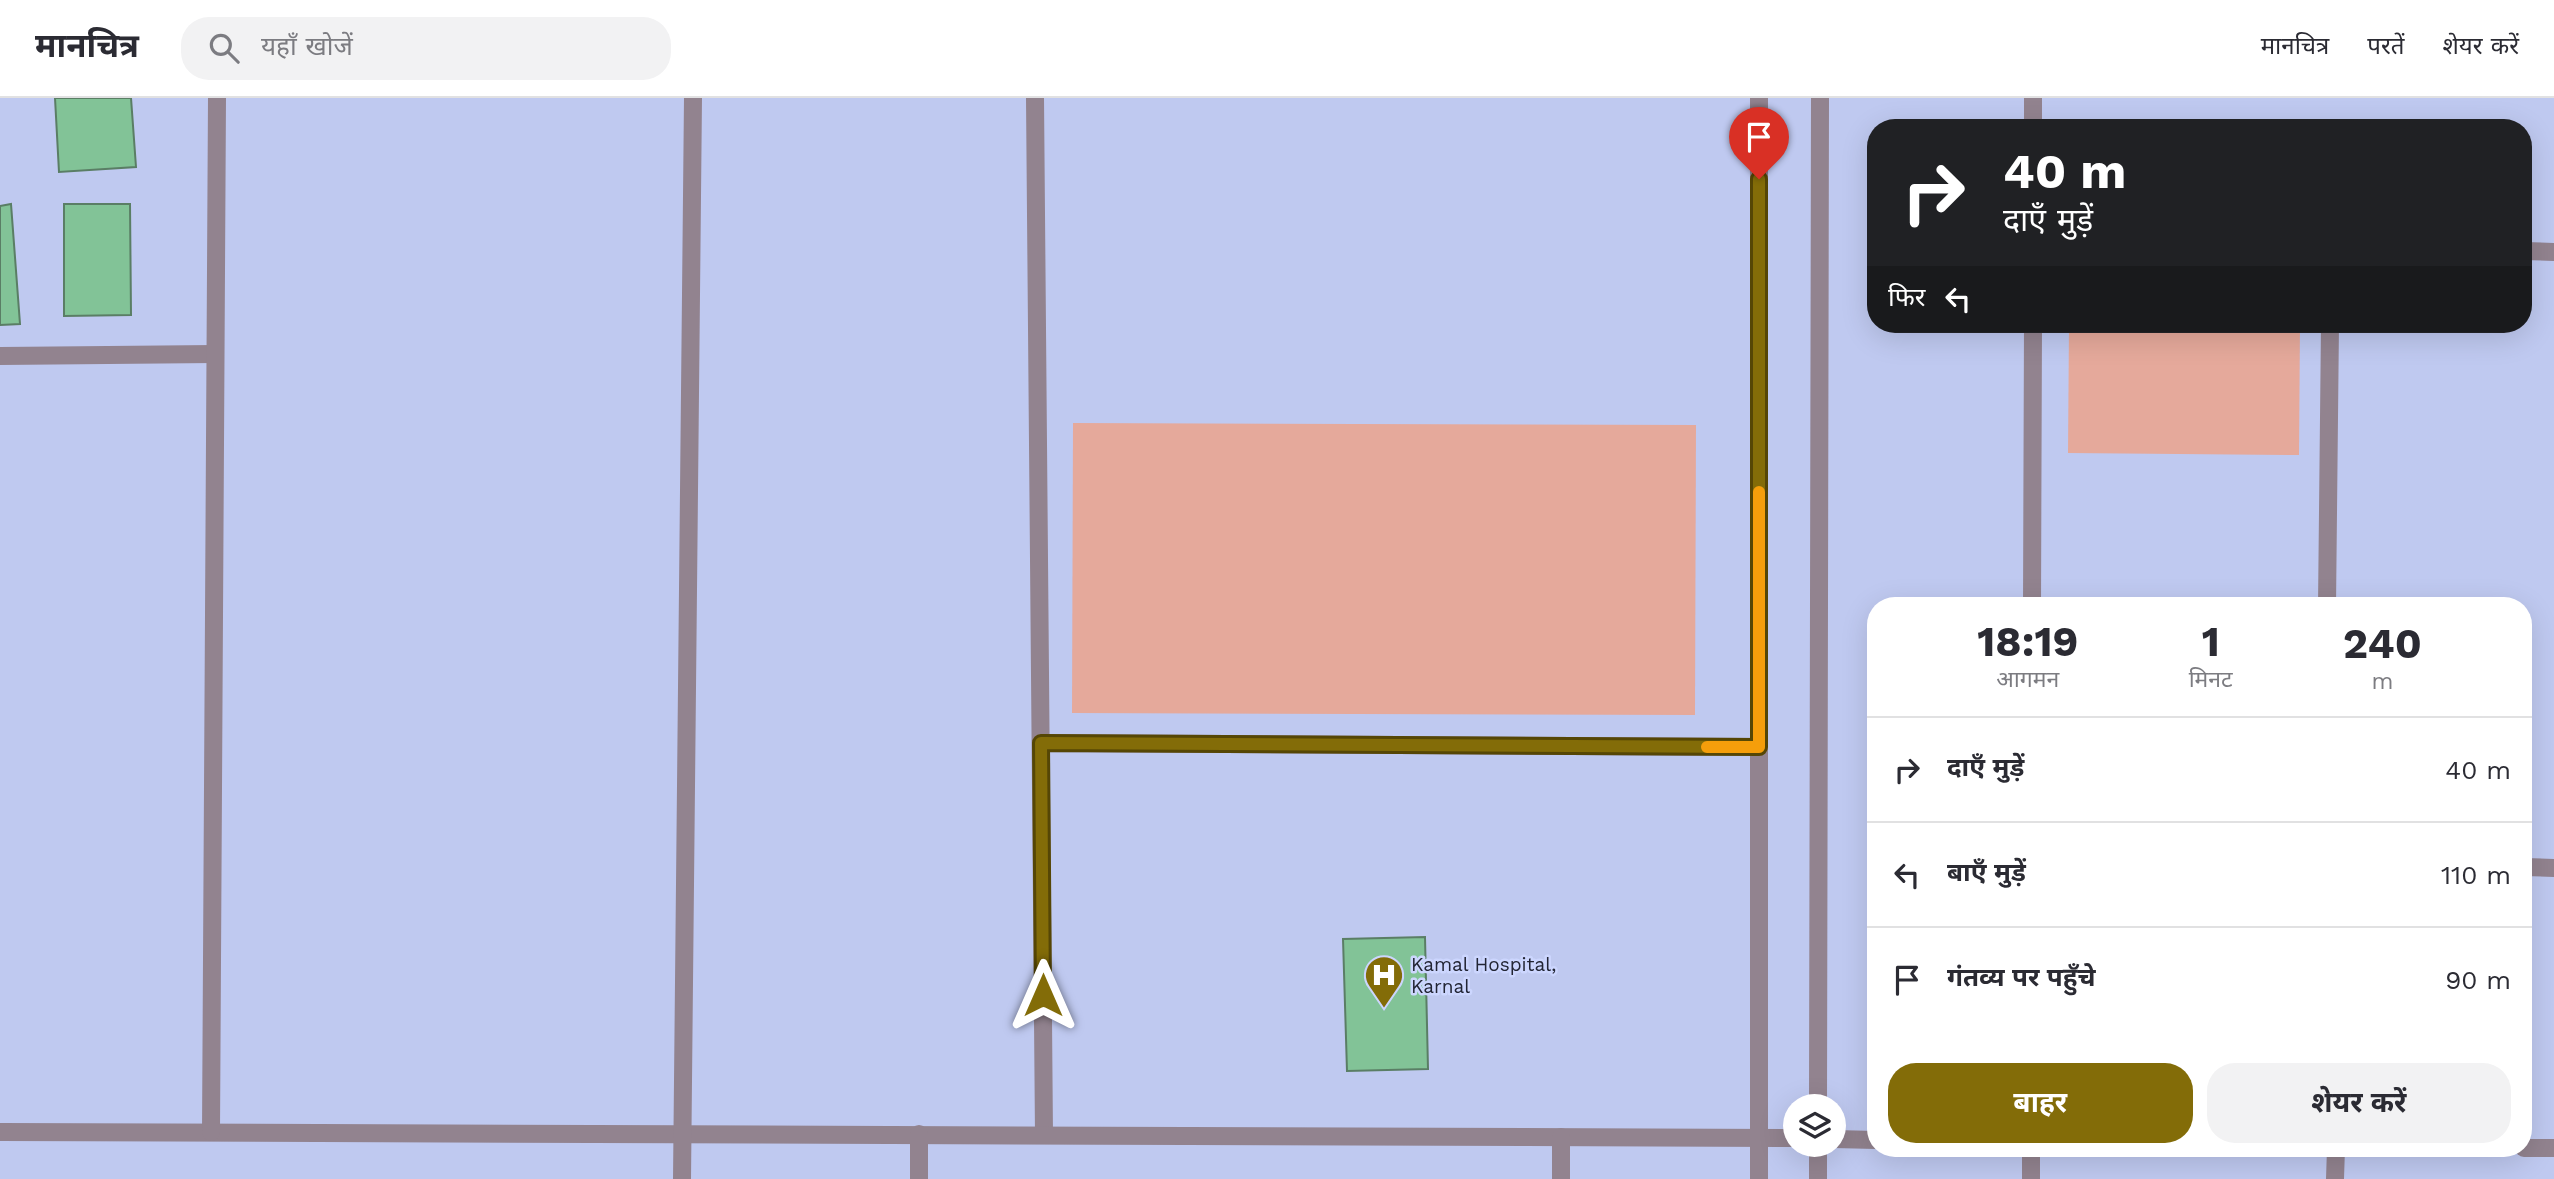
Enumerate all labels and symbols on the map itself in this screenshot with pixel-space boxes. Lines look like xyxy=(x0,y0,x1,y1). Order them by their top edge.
pin xyxy=(1729,107,1789,179)
place label: Kamal Hospital, Karnal xyxy=(1411,953,1556,998)
hospital icon: Kamal Hospital, Karnal xyxy=(1363,954,1405,1009)
position arrow xyxy=(1006,958,1080,1032)

